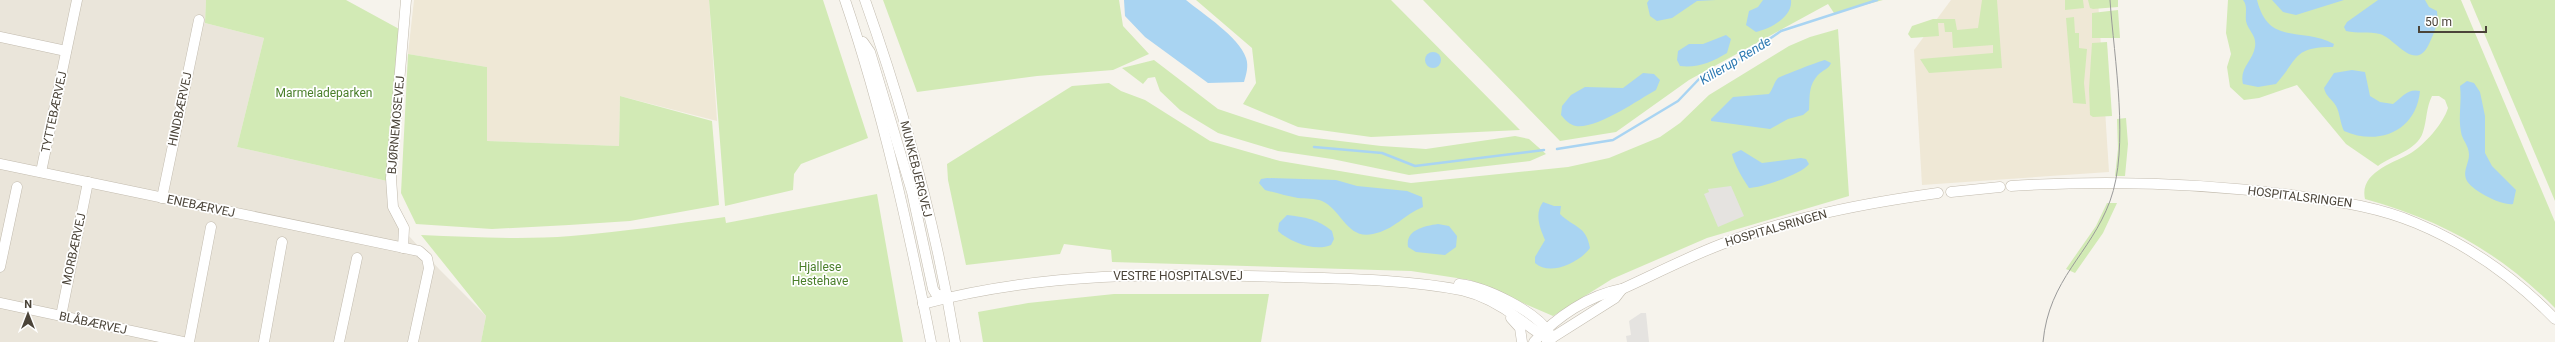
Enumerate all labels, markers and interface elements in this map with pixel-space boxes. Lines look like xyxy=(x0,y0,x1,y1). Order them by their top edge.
scale bar xyxy=(2419,8,2486,34)
text: 50 m xyxy=(2425,15,2452,29)
water label: Killerup Rende xyxy=(1697,33,1774,88)
street label: TYTTEBÆRVEJ xyxy=(39,70,69,154)
street label: HINDBÆRVEJ xyxy=(165,71,195,147)
street label: BJØRNEMOSEVEJ xyxy=(385,75,407,175)
park label: Marmeladeparken xyxy=(276,86,372,100)
street label: MUNKEBJERGVEJ xyxy=(897,119,935,219)
street label: HOSPITALSRINGEN xyxy=(2247,184,2353,210)
street label: ENEBÆRVEJ xyxy=(166,192,236,220)
street label: HOSPITALSRINGEN xyxy=(1723,207,1829,249)
street label: MORBÆRVEJ xyxy=(60,212,88,286)
park label: Hjallese Hestehave xyxy=(792,260,848,288)
street label: VESTRE HOSPITALSVEJ xyxy=(1113,269,1243,283)
north arrow xyxy=(8,294,48,334)
text: N xyxy=(24,298,32,311)
street label: BLÅBÆRVEJ xyxy=(58,307,129,337)

